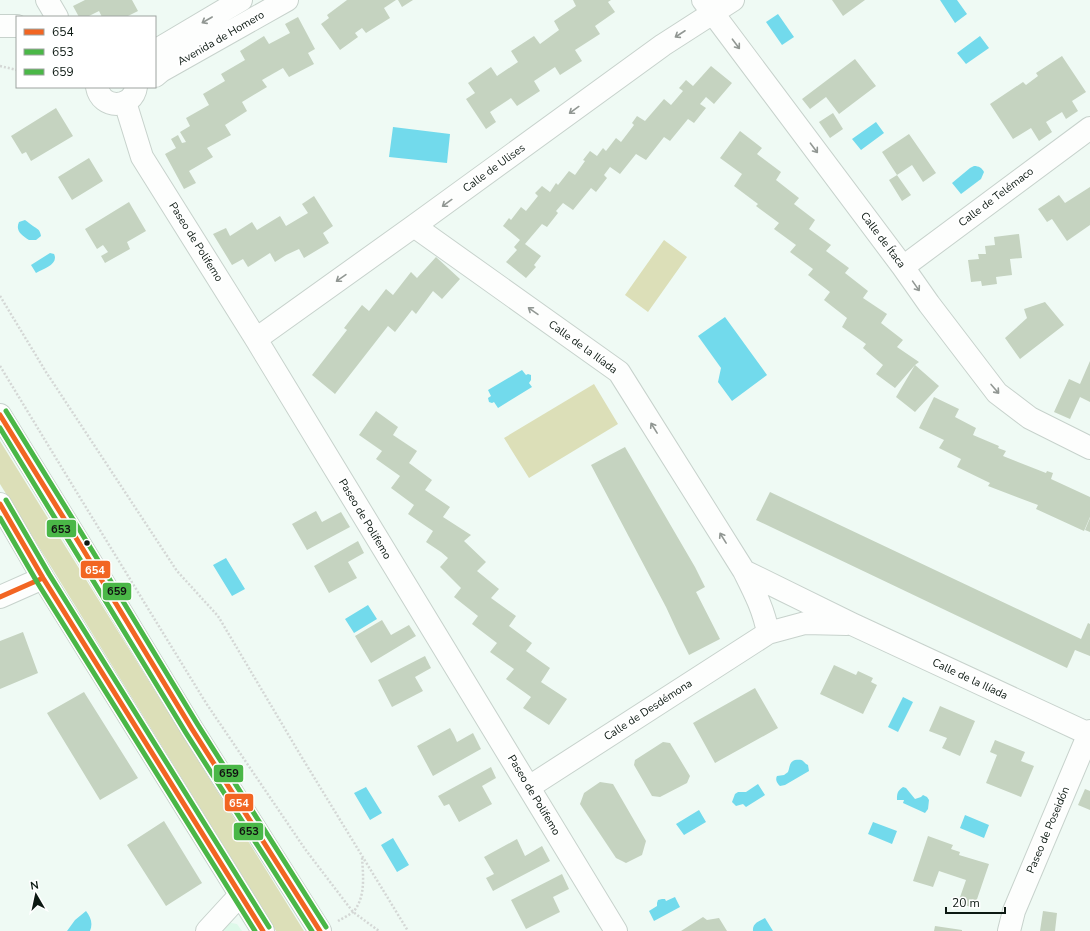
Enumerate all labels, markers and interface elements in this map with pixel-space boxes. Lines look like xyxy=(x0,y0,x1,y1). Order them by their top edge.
street label: Avenida de Homero xyxy=(175,7,267,69)
legend xyxy=(16,16,156,88)
one-way arrow xyxy=(201,16,213,24)
text: 654 xyxy=(52,24,74,40)
one-way arrow xyxy=(675,30,686,38)
one-way arrow xyxy=(732,38,741,49)
text: 653 xyxy=(52,44,74,60)
text: 659 xyxy=(52,64,74,80)
one-way arrow xyxy=(569,106,580,114)
street label: Calle de Ulises xyxy=(460,140,528,196)
one-way arrow xyxy=(810,142,818,153)
street label: Calle de Telémaco xyxy=(955,164,1037,230)
street label: Paseo de Polifemo xyxy=(165,199,227,285)
one-way arrow xyxy=(441,199,452,207)
street label: Calle de Ítaca xyxy=(857,208,910,271)
one-way arrow xyxy=(336,274,347,282)
one-way arrow xyxy=(912,280,920,291)
one-way arrow xyxy=(527,306,538,315)
street label: Calle de la Ilíada xyxy=(545,317,621,377)
one-way arrow xyxy=(991,384,1000,395)
one-way arrow xyxy=(650,422,658,434)
street label: Paseo de Polifemo xyxy=(335,476,395,562)
line badge: 653 xyxy=(46,519,77,538)
text: 653 xyxy=(51,522,71,537)
one-way arrow xyxy=(719,532,727,544)
unlabelled marker xyxy=(82,538,92,548)
line badge: 654 xyxy=(80,560,111,579)
text: 654 xyxy=(85,563,105,578)
line badge: 659 xyxy=(102,582,132,601)
text: 659 xyxy=(107,584,127,599)
street label: Calle de la Ilíada xyxy=(930,655,1010,703)
street label: Calle de Desdémona xyxy=(601,676,695,744)
street label: Paseo de Polifemo xyxy=(504,752,564,838)
line badge: 659 xyxy=(213,764,244,783)
text: 659 xyxy=(219,766,239,781)
street label: Paseo de Poseidón xyxy=(1023,784,1073,876)
line badge: 654 xyxy=(224,793,254,812)
text: 654 xyxy=(229,796,249,811)
line badge: 653 xyxy=(233,822,264,841)
text: 653 xyxy=(239,824,259,839)
north arrow xyxy=(16,875,56,915)
text: N xyxy=(29,878,40,894)
scale bar xyxy=(946,889,1005,915)
text: 20 m xyxy=(952,895,980,911)

